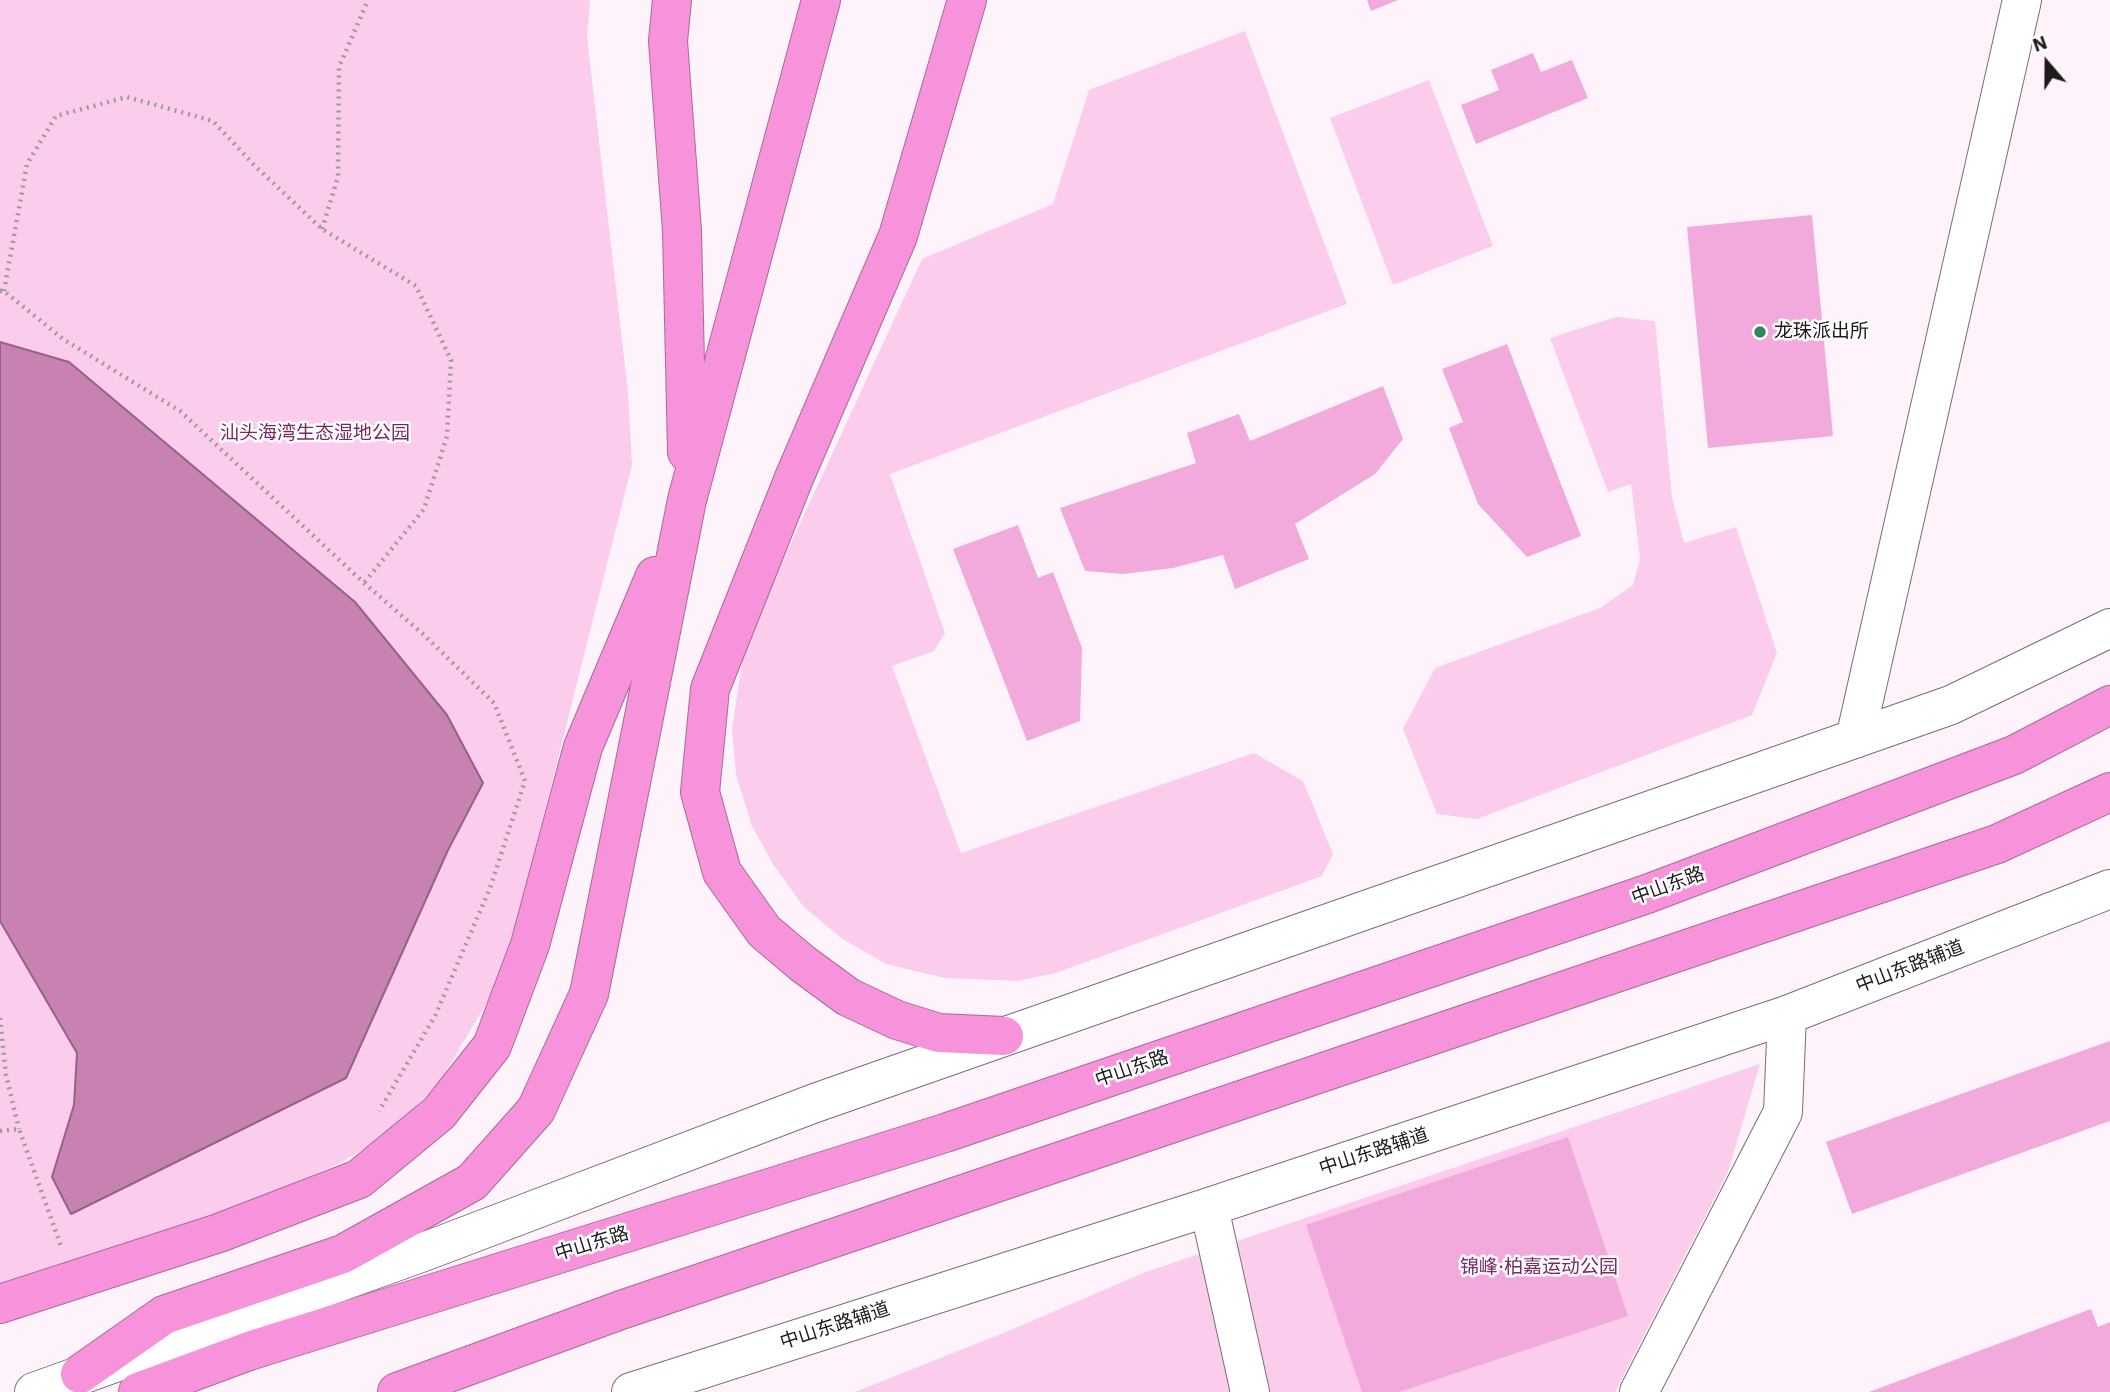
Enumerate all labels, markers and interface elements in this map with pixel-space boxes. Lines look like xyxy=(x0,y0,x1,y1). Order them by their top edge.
north arrow xyxy=(2012,28,2082,98)
text: N xyxy=(2029,30,2050,57)
place label: 龙珠派出所 xyxy=(1774,321,1869,343)
marker: 龙珠派出所 xyxy=(1752,324,1768,340)
park label: 汕头海湾生态湿地公园 xyxy=(220,423,410,445)
street label: 中山东路 xyxy=(1628,862,1708,910)
street label: 中山东路辅道 xyxy=(1853,936,1967,998)
street label: 中山东路 xyxy=(1092,1046,1172,1092)
street label: 中山东路辅道 xyxy=(1316,1124,1432,1180)
street label: 中山东路 xyxy=(552,1222,632,1266)
park label: 锦峰·柏嘉运动公园 xyxy=(1460,1257,1618,1279)
street label: 中山东路辅道 xyxy=(777,1298,893,1354)

